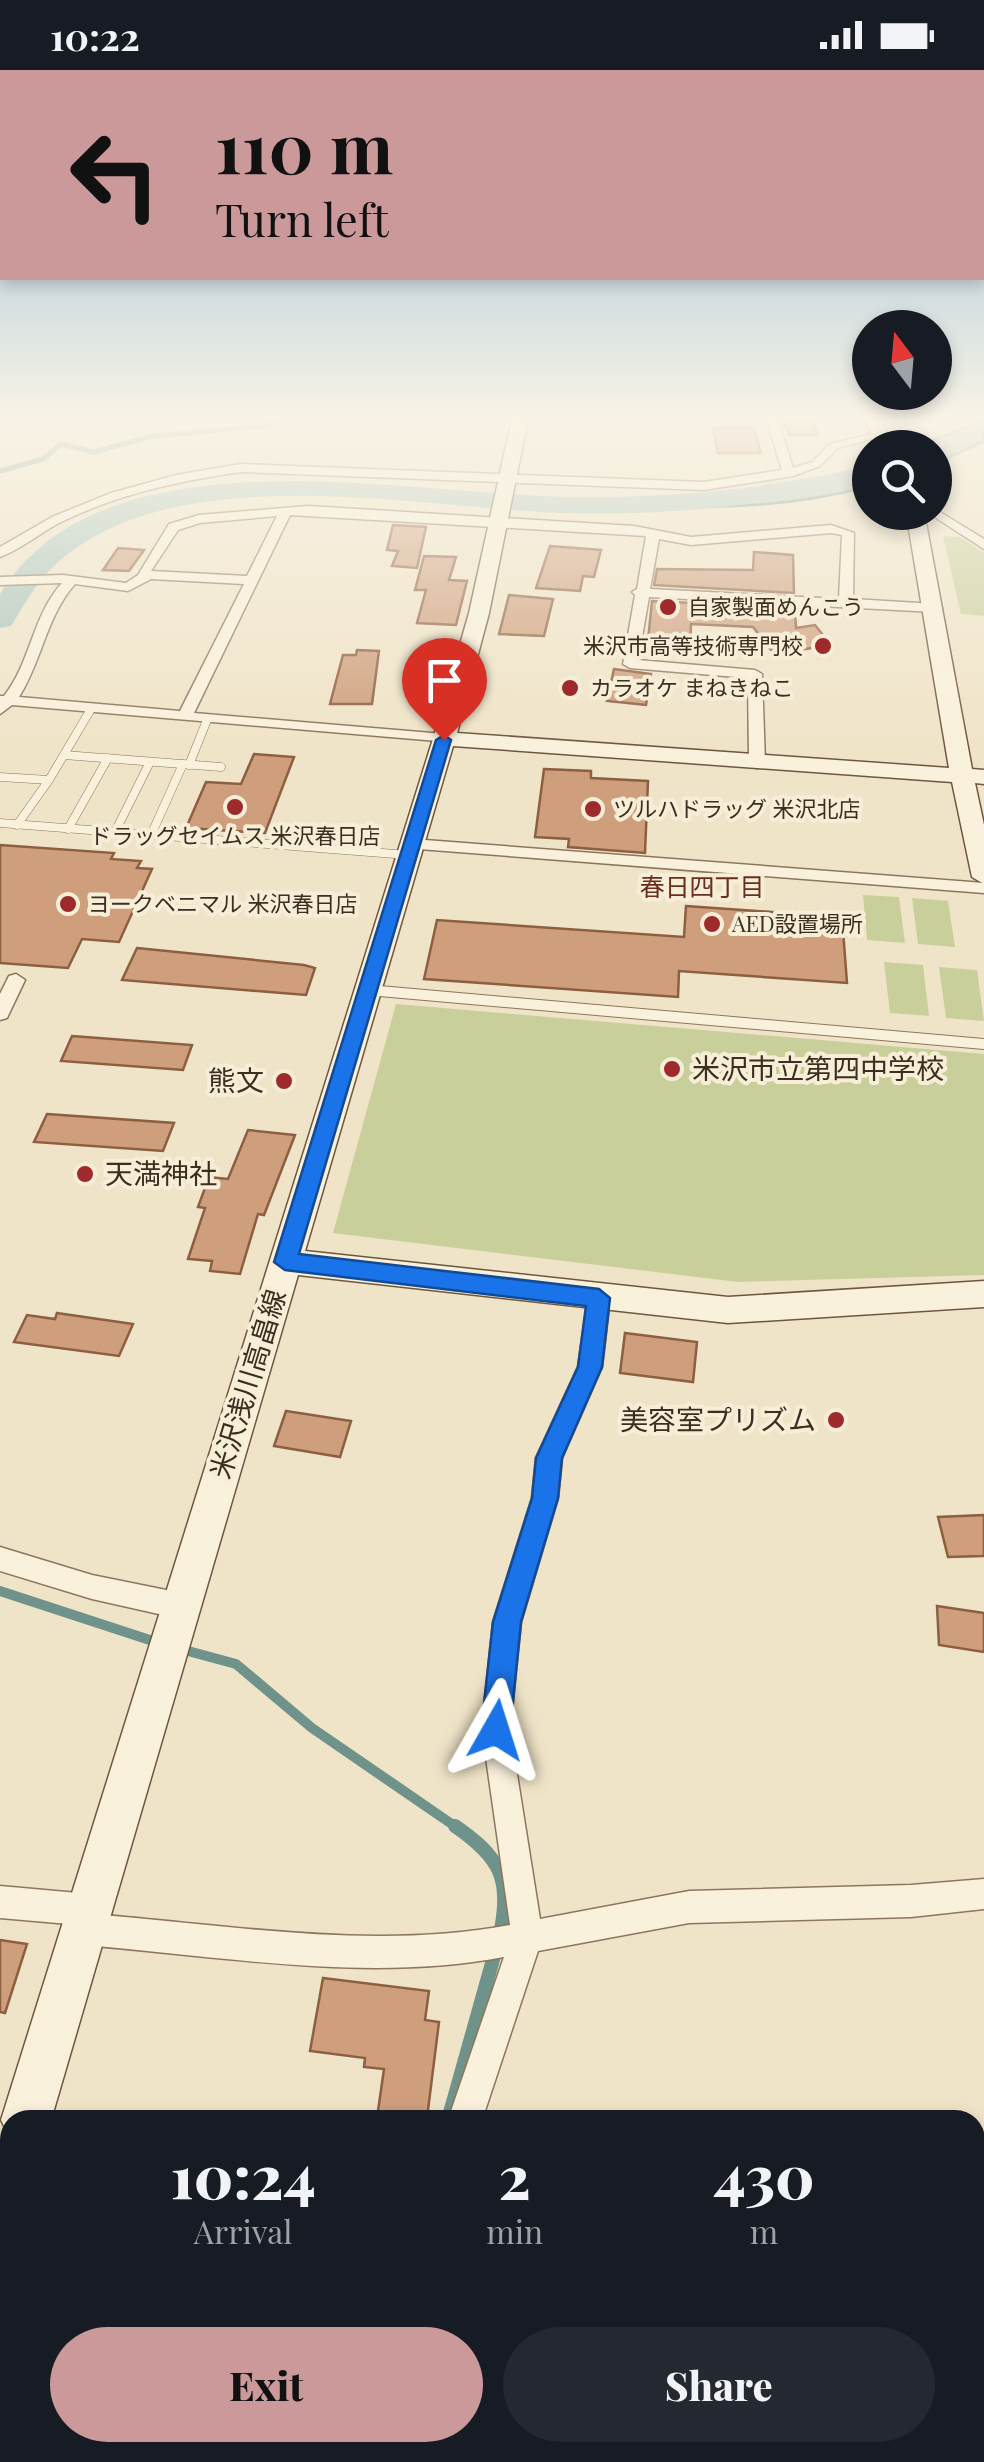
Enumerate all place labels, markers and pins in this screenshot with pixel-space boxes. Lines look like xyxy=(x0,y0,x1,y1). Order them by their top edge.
place label: 自家製面めんこう xyxy=(688,591,864,621)
marker: 自家製面めんこう xyxy=(657,596,679,618)
place label: 米沢市高等技術専門校 xyxy=(583,630,803,660)
marker: 米沢市高等技術専門校 xyxy=(812,635,834,657)
pin xyxy=(402,638,487,741)
place label: カラオケ まねきねこ xyxy=(590,672,793,702)
marker: カラオケ まねきねこ xyxy=(559,677,581,699)
place label: ツルハドラッグ 米沢北店 xyxy=(613,793,860,823)
marker: ドラッグセイムス 米沢春日店 xyxy=(224,796,246,818)
marker: ツルハドラッグ 米沢北店 xyxy=(582,798,604,820)
place label: ドラッグセイムス 米沢春日店 xyxy=(89,820,381,850)
place label: ヨークベニマル 米沢春日店 xyxy=(88,888,357,918)
marker: ヨークベニマル 米沢春日店 xyxy=(57,893,79,915)
place label: AED設置場所 xyxy=(731,908,863,938)
marker: AED設置場所 xyxy=(701,913,723,935)
place label: 米沢市立第四中学校 xyxy=(692,1049,944,1086)
marker: 米沢市立第四中学校 xyxy=(661,1058,683,1080)
place label: 熊文 xyxy=(208,1061,264,1098)
marker: 熊文 xyxy=(273,1070,295,1092)
place label: 天満神社 xyxy=(105,1154,217,1191)
marker: 天満神社 xyxy=(74,1163,96,1185)
place label: 美容室プリズム xyxy=(620,1400,816,1437)
marker: 美容室プリズム xyxy=(825,1409,847,1431)

